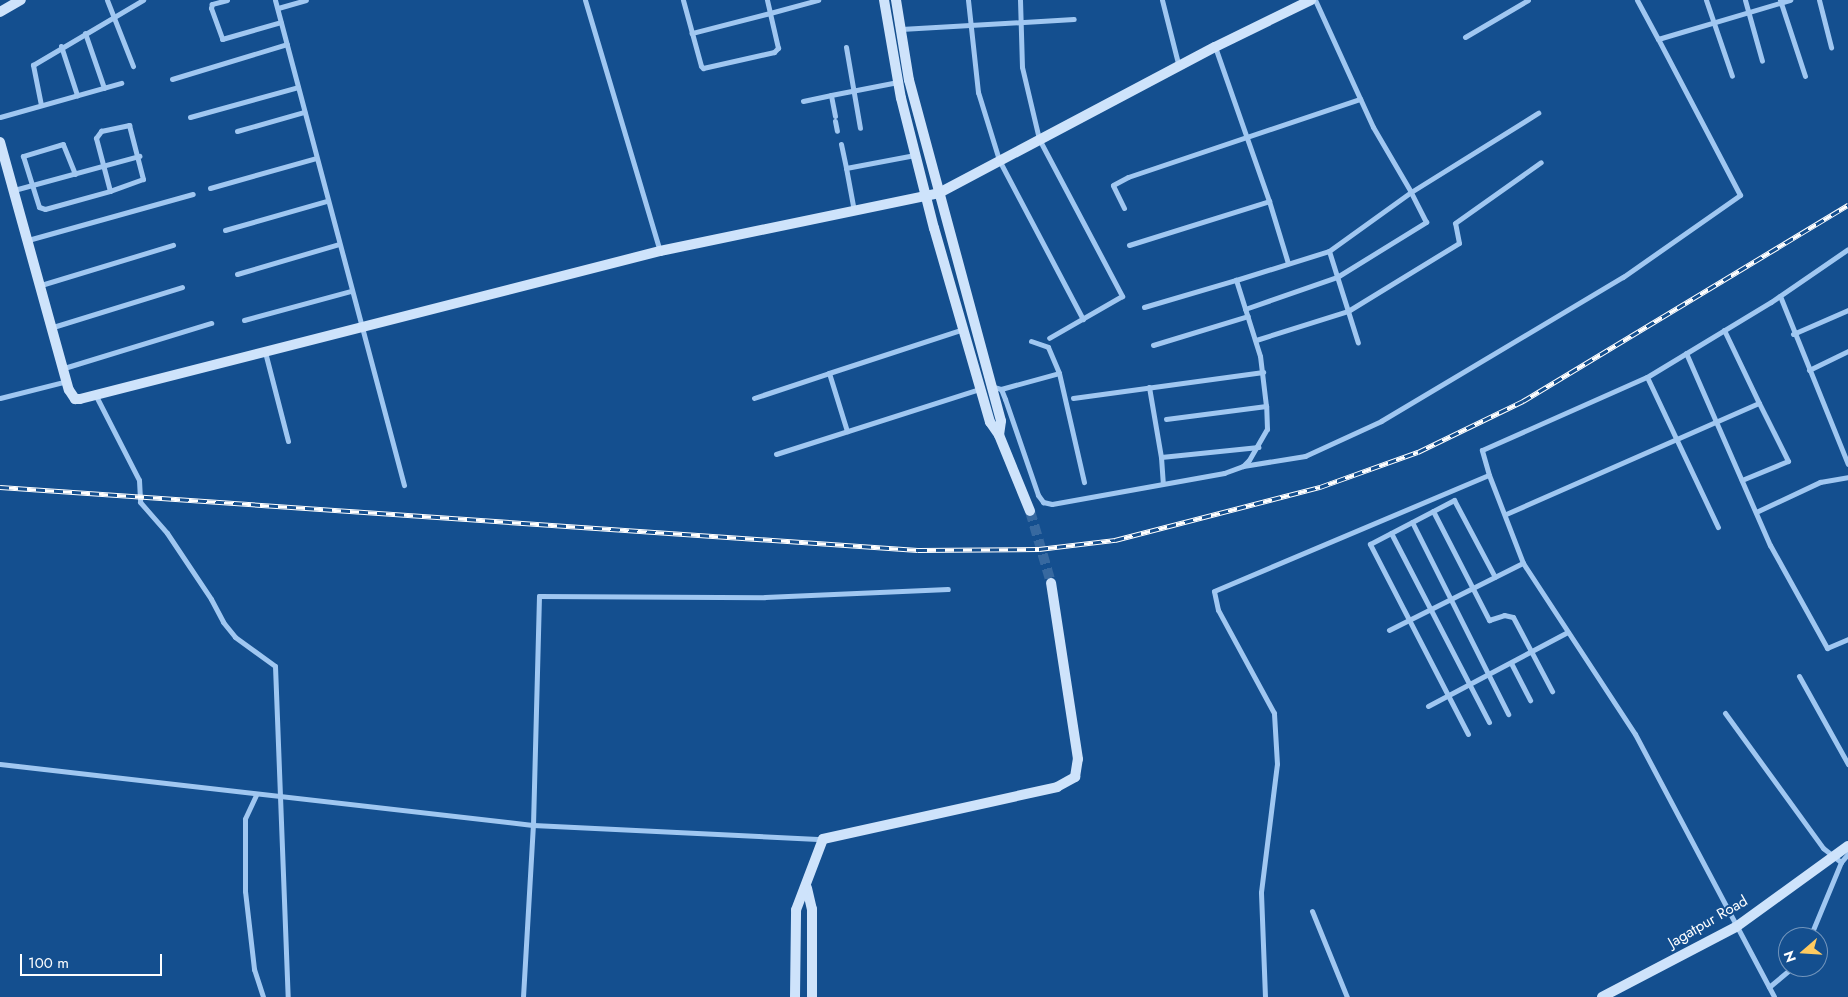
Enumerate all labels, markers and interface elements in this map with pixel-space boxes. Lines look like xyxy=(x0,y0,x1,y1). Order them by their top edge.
street label: Jagatpur Road xyxy=(1665,892,1751,952)
north arrow xyxy=(1778,927,1828,977)
scale bar xyxy=(22,944,165,976)
text: N xyxy=(1778,948,1801,965)
text: 100 m xyxy=(28,952,69,974)

